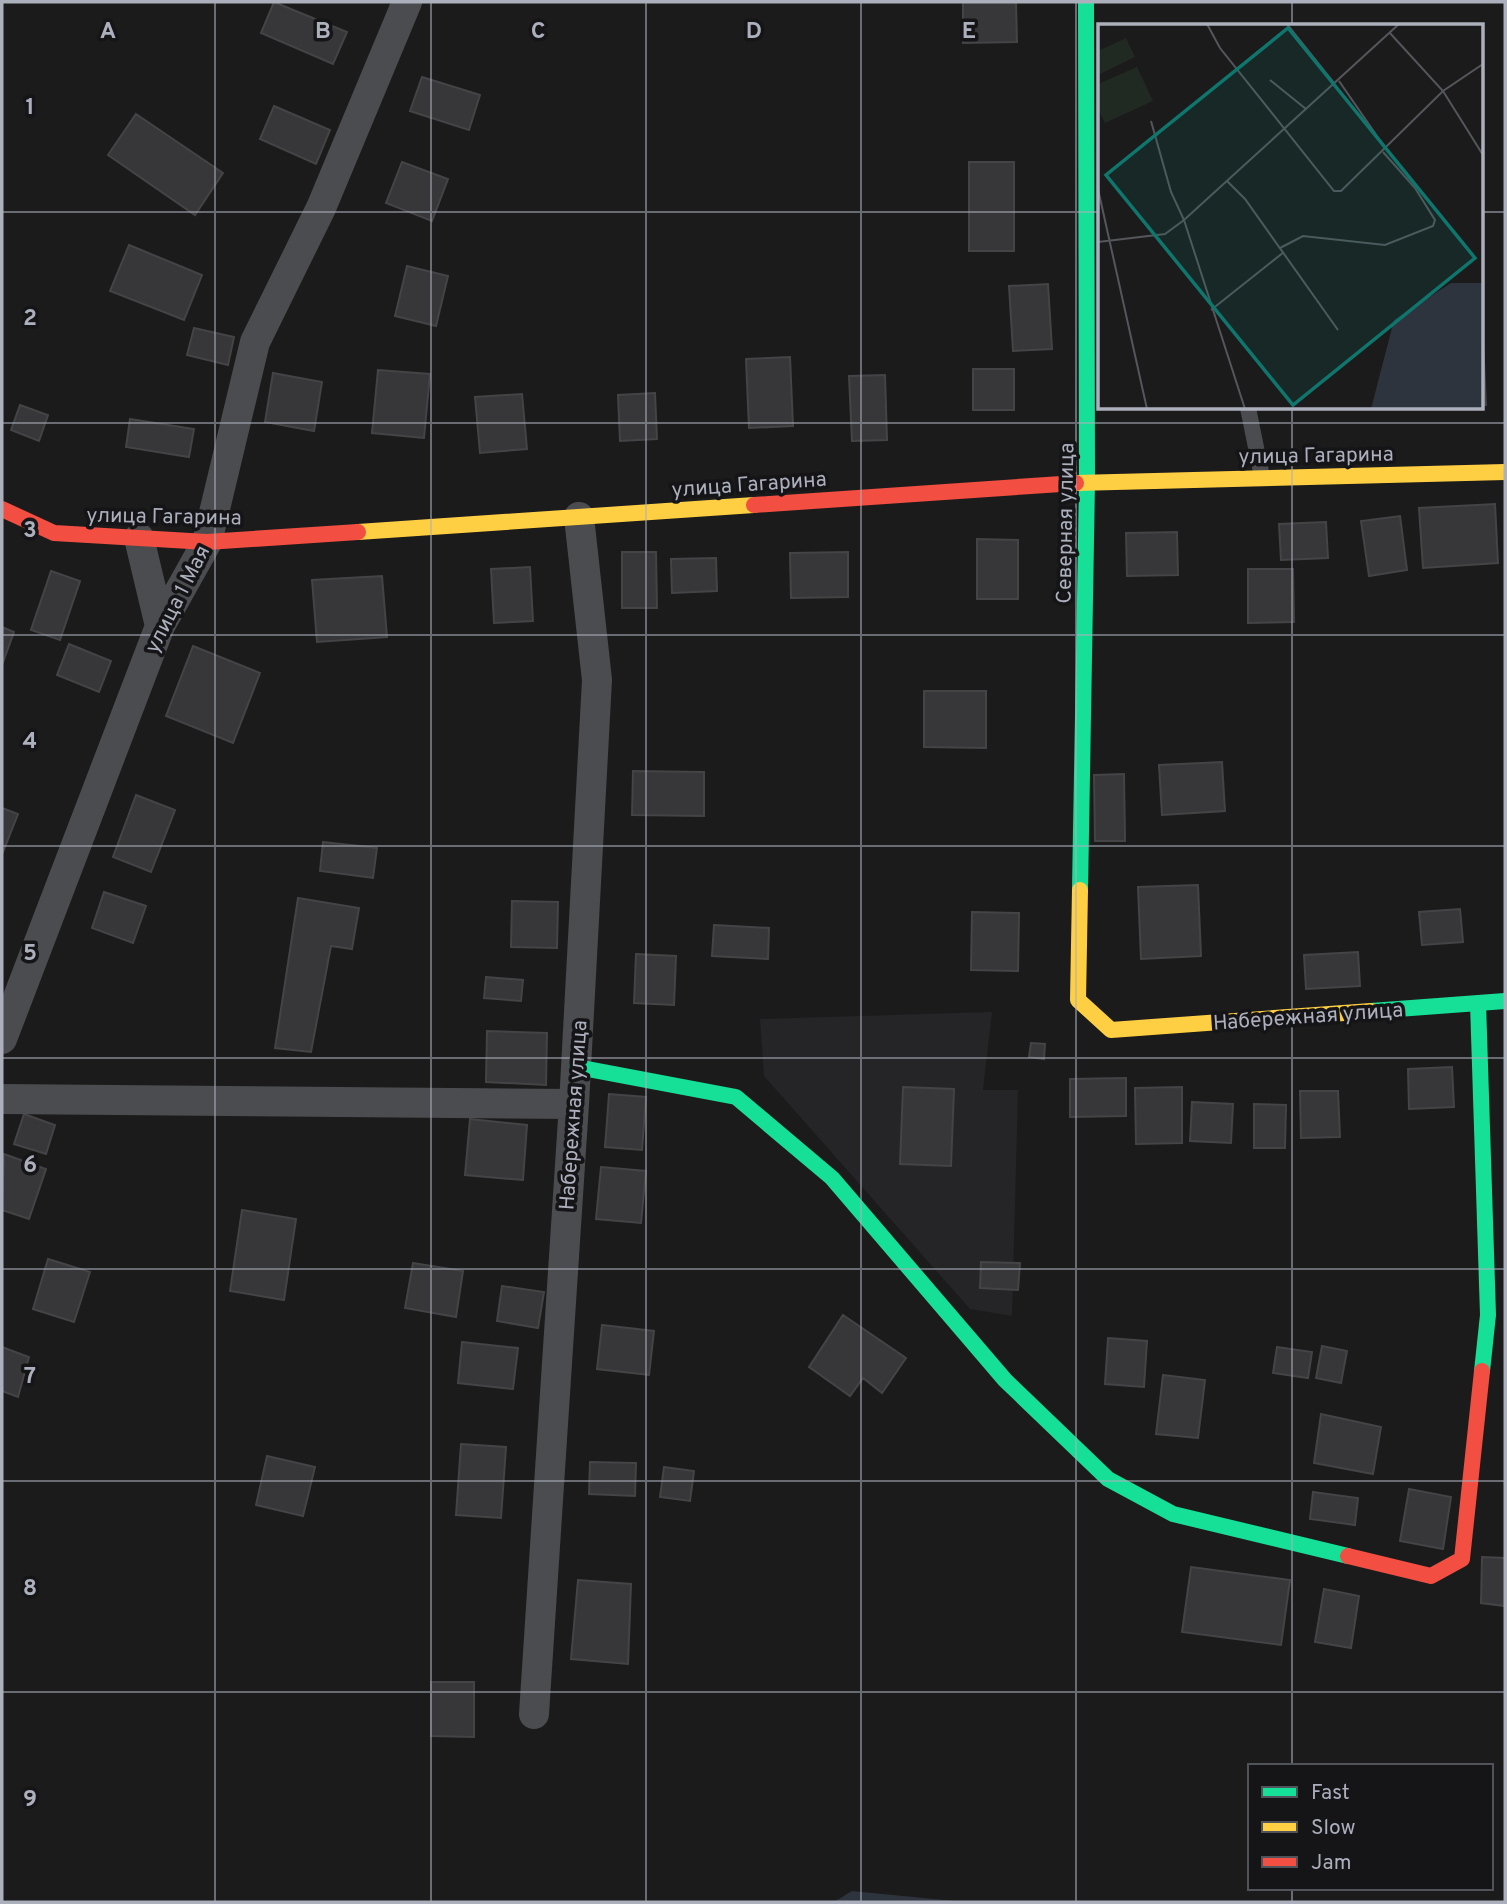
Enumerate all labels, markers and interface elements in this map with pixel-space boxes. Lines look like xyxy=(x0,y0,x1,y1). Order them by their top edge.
text: A xyxy=(100,18,116,47)
text: B xyxy=(315,18,331,47)
text: C xyxy=(531,18,545,47)
text: D xyxy=(746,18,762,47)
text: E xyxy=(962,18,976,47)
inset map xyxy=(1098,24,1482,410)
text: 1 xyxy=(25,94,35,123)
text: 2 xyxy=(23,305,37,334)
street label: Северная улица xyxy=(1052,442,1081,604)
street label: улица Гагарина xyxy=(1238,442,1394,471)
street label: улица Гагарина xyxy=(671,467,828,504)
street label: улица Гагарина xyxy=(86,503,242,532)
text: 3 xyxy=(23,517,37,546)
street label: улица 1 Мая xyxy=(140,541,217,658)
text: 4 xyxy=(23,728,37,757)
text: 5 xyxy=(23,940,37,969)
street label: Набережная улица xyxy=(1212,997,1404,1038)
street label: Набережная улица xyxy=(554,1019,595,1211)
text: 6 xyxy=(23,1152,37,1181)
text: 7 xyxy=(24,1363,36,1392)
text: 8 xyxy=(23,1575,37,1604)
legend xyxy=(1248,1764,1493,1890)
text: Fast xyxy=(1311,1780,1350,1807)
text: 9 xyxy=(23,1786,37,1815)
text: Slow xyxy=(1311,1815,1356,1842)
text: Jam xyxy=(1311,1850,1352,1877)

